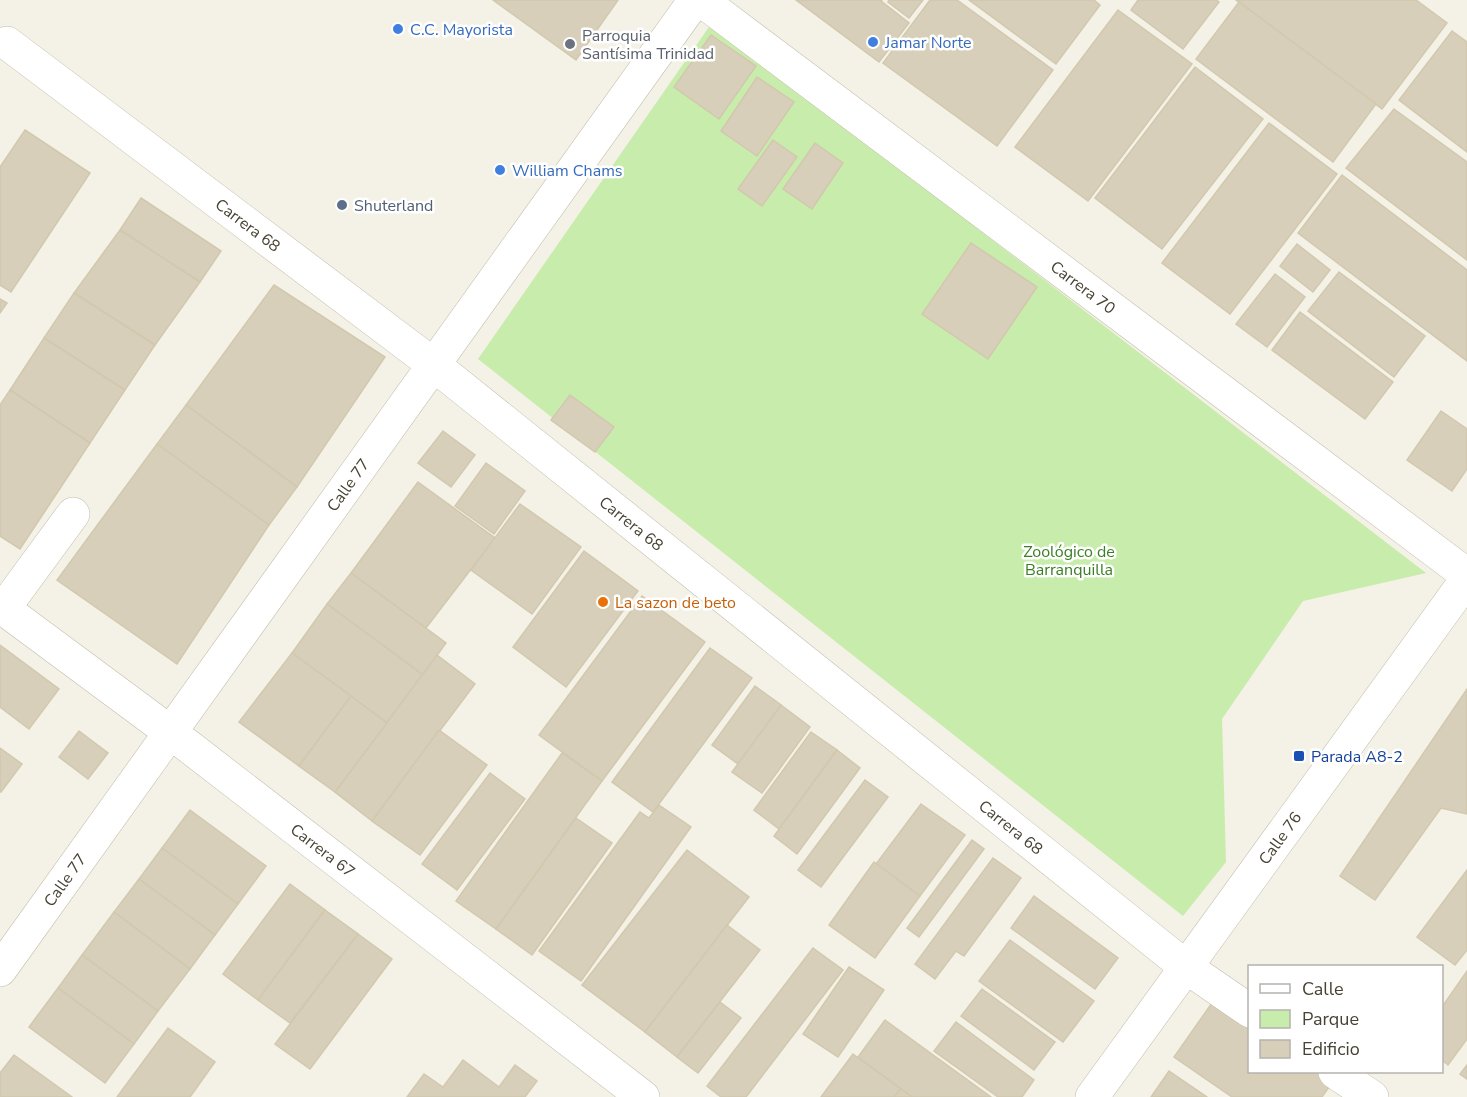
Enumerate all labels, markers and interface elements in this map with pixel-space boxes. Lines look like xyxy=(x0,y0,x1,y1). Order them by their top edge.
place label: C.C. Mayorista xyxy=(410,19,513,41)
marker: C.C. Mayorista xyxy=(391,22,405,36)
place label: Parroquia Santísima Trinidad xyxy=(582,25,714,65)
place label: Jamar Norte xyxy=(884,32,972,54)
marker: Jamar Norte xyxy=(866,35,880,49)
marker: Parroquia Santísima Trinidad xyxy=(563,37,577,51)
place label: William Chams xyxy=(512,160,623,182)
marker: William Chams xyxy=(493,163,507,177)
street label: Carrera 68 xyxy=(210,194,285,257)
place label: Shuterland xyxy=(354,195,433,217)
marker: Shuterland xyxy=(335,198,349,212)
street label: Carrera 70 xyxy=(1046,256,1120,319)
street label: Calle 77 xyxy=(322,454,375,516)
street label: Carrera 68 xyxy=(594,492,668,556)
park label: Zoológico de Barranquilla xyxy=(1023,541,1115,581)
place label: La sazon de beto xyxy=(615,592,736,614)
marker: La sazon de beto xyxy=(596,595,610,609)
place label: Parada A8-2 xyxy=(1311,746,1403,768)
marker: Parada A8-2 xyxy=(1292,749,1306,763)
street label: Carrera 68 xyxy=(974,795,1047,860)
street label: Calle 76 xyxy=(1254,808,1307,869)
street label: Carrera 67 xyxy=(286,819,359,883)
street label: Calle 77 xyxy=(39,849,92,911)
legend xyxy=(1248,965,1443,1073)
text: Calle xyxy=(1302,977,1344,1001)
text: Parque xyxy=(1302,1007,1359,1031)
text: Edificio xyxy=(1302,1037,1360,1061)

